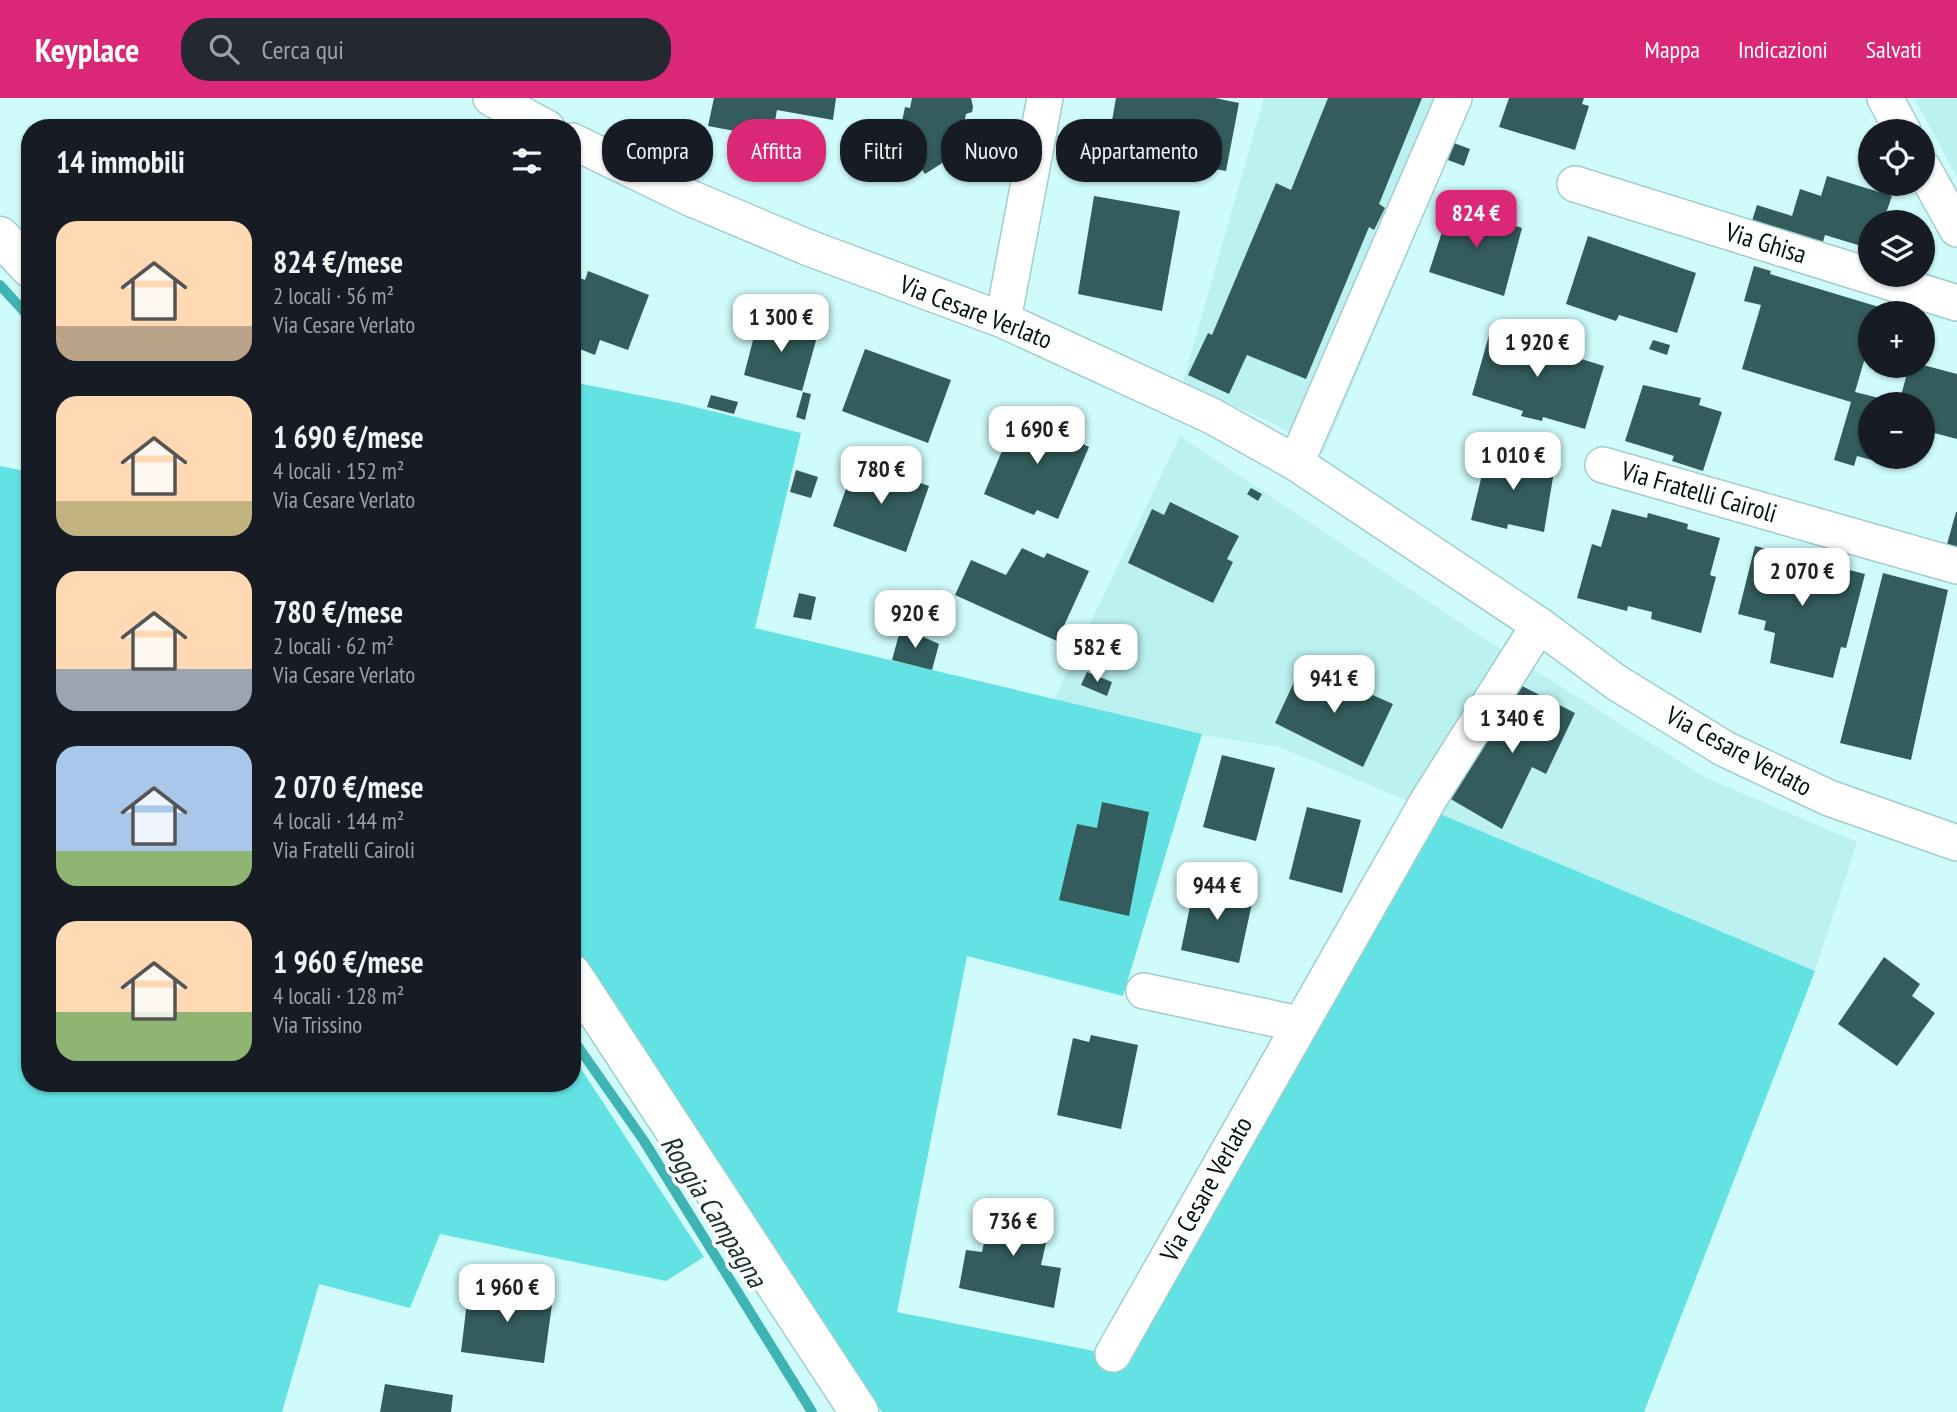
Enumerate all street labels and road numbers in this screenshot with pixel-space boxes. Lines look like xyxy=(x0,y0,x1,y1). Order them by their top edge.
street label: Via Ghisa xyxy=(1721,214,1810,270)
street label: Via Cesare Verlato xyxy=(894,267,1057,356)
street label: Via Fratelli Cairoli xyxy=(1616,453,1781,529)
street label: Via Cesare Verlato xyxy=(1660,698,1818,803)
street label: Via Cesare Verlato xyxy=(1152,1110,1259,1268)

